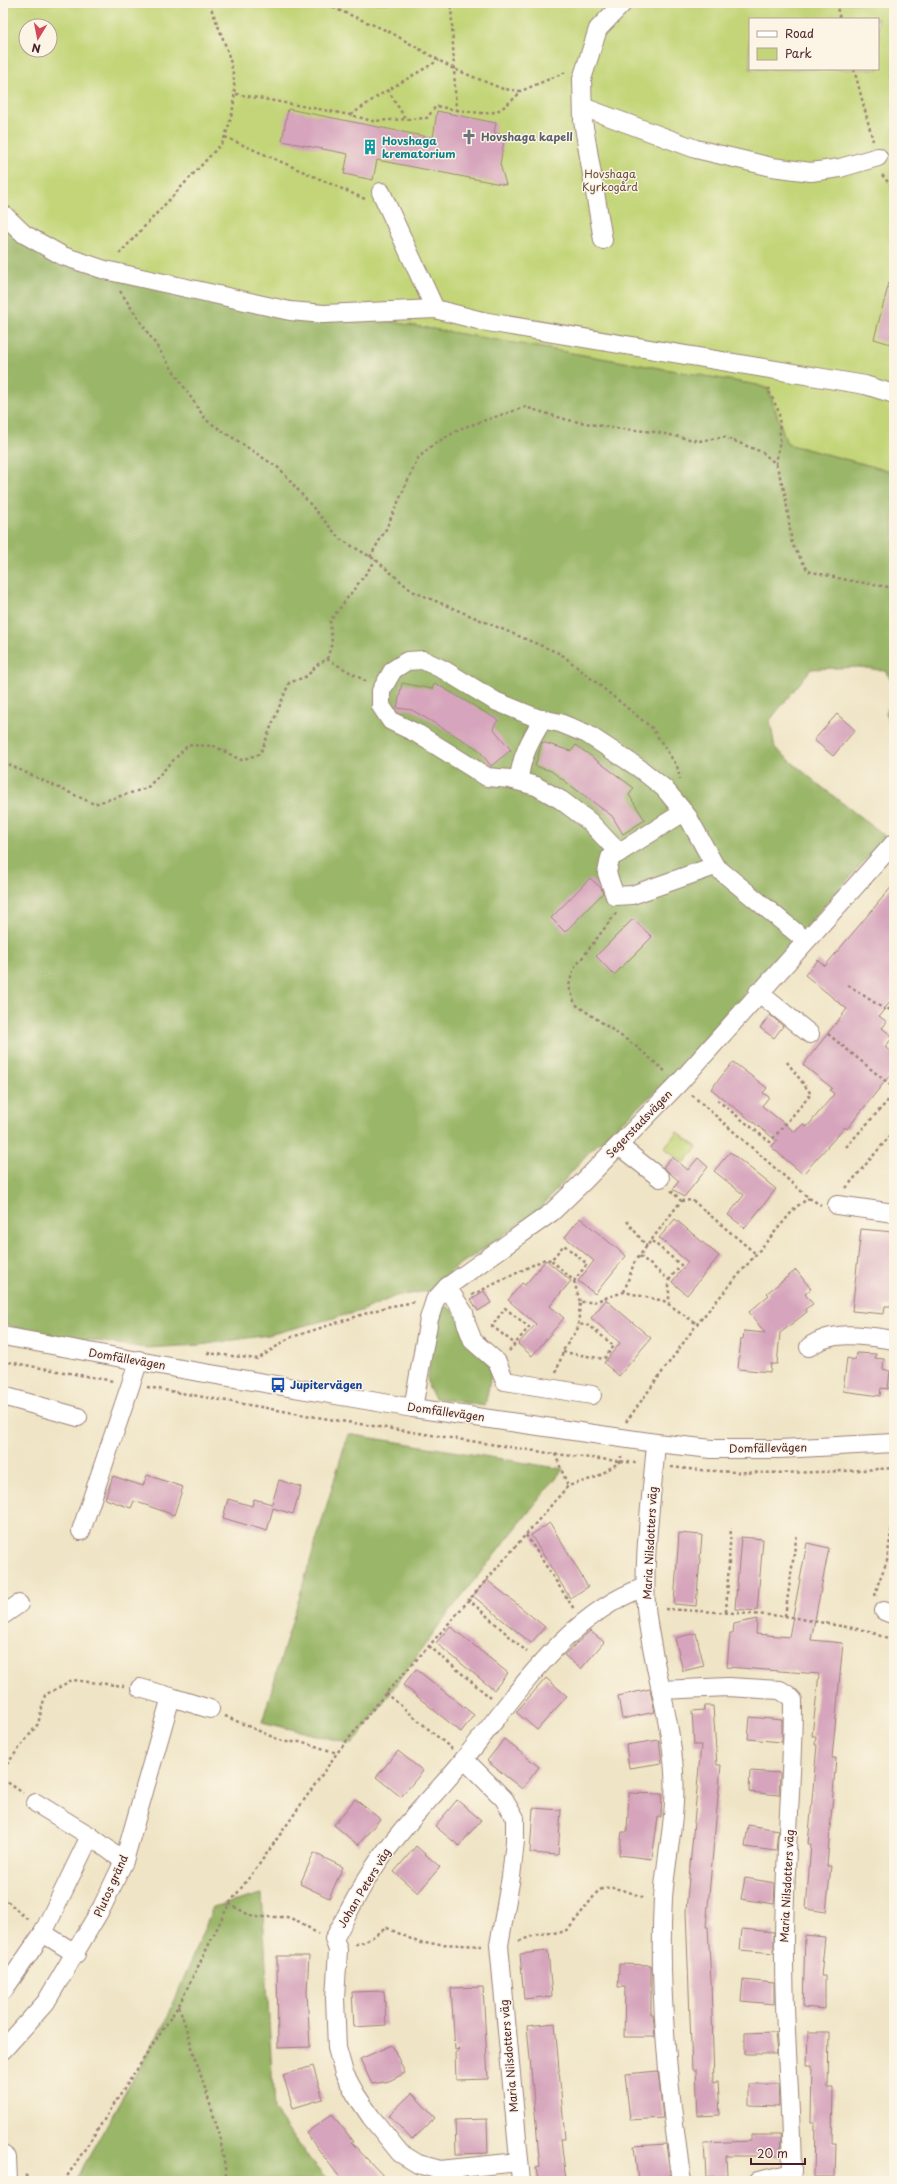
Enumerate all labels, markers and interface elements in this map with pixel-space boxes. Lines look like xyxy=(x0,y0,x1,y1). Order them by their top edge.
north arrow xyxy=(18,18,58,58)
legend xyxy=(749,18,879,70)
text: Road xyxy=(785,24,814,42)
text: N xyxy=(30,39,42,57)
text: Park xyxy=(785,44,812,62)
church icon: Hovshaga kapell xyxy=(460,128,478,146)
place label: Hovshaga kapell xyxy=(481,128,573,145)
place label: Hovshaga krematorium xyxy=(382,132,456,162)
building icon: Hovshaga krematorium xyxy=(361,138,379,156)
park label: Hovshaga Kyrkogård xyxy=(582,165,638,195)
street label: Segerstadsvägen xyxy=(602,1086,676,1162)
street label: Domfällevägen xyxy=(87,1343,167,1374)
bus stop icon: Jupitervägen xyxy=(269,1376,287,1394)
place label: Jupitervägen xyxy=(290,1376,363,1393)
street label: Domfällevägen xyxy=(406,1398,486,1425)
street label: Domfällevägen xyxy=(729,1438,807,1457)
street label: Maria Nilsdotters väg xyxy=(638,1486,661,1600)
street label: Maria Nilsdotters väg xyxy=(775,1829,798,1943)
street label: Johan Peters väg xyxy=(333,1845,394,1931)
street label: Plutos gränd xyxy=(89,1852,132,1920)
street label: Maria Nilsdotters väg xyxy=(495,1999,522,2113)
scale bar xyxy=(751,2140,805,2166)
text: 20 m xyxy=(757,2144,788,2162)

